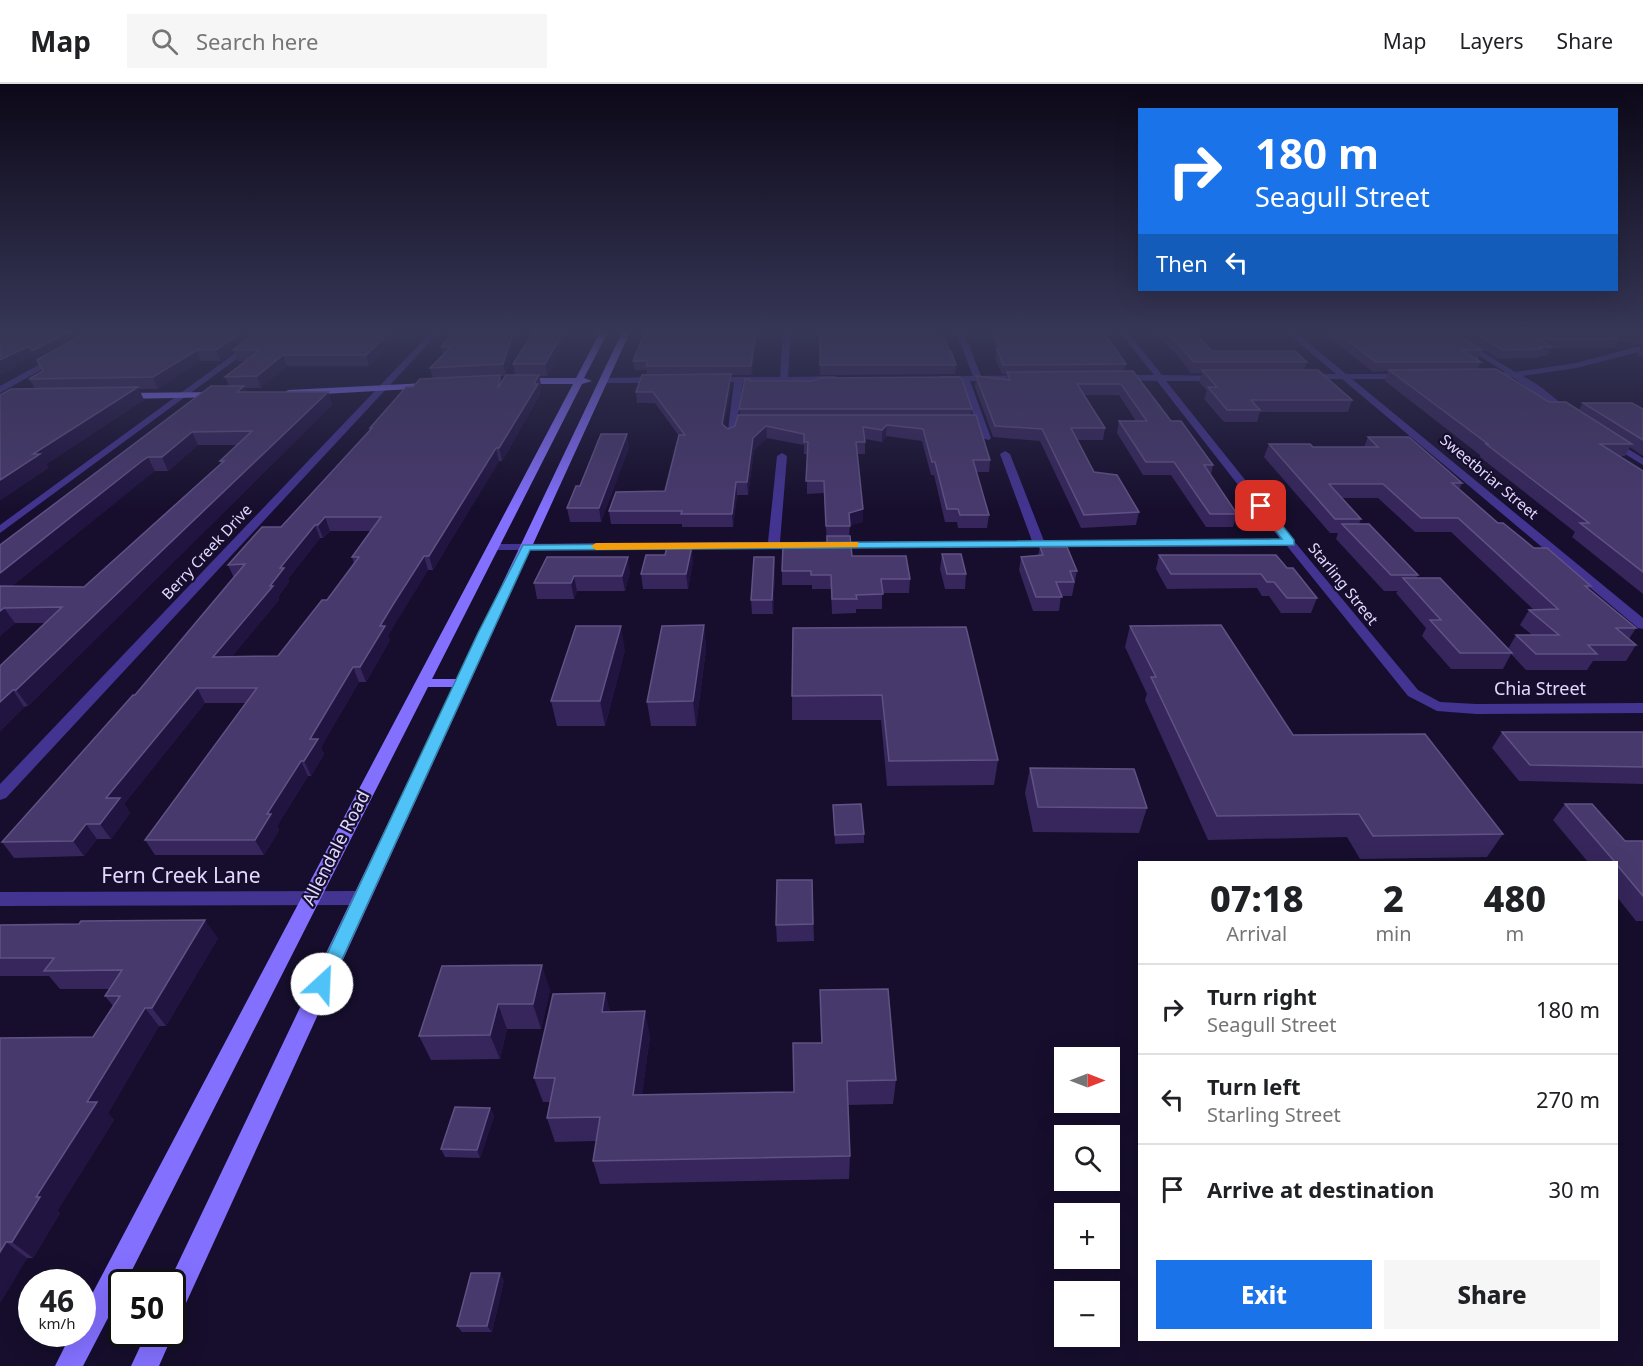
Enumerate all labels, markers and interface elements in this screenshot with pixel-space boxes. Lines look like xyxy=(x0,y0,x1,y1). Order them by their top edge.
search box xyxy=(127,14,547,68)
text: Map xyxy=(30,22,91,60)
icon: search xyxy=(148,25,181,58)
text: Search here xyxy=(196,26,318,56)
text: Map xyxy=(1383,27,1427,55)
text: Layers xyxy=(1460,27,1524,55)
text: Share xyxy=(1557,27,1613,55)
text: 180 m xyxy=(1255,124,1379,181)
icon: right xyxy=(1156,132,1234,210)
text: Seagull Street xyxy=(1255,178,1430,215)
icon: left xyxy=(1220,246,1253,279)
text: Then xyxy=(1156,248,1208,278)
street label: Sweetbriar Street xyxy=(1436,429,1543,523)
pin xyxy=(1235,480,1286,531)
icon: arrive xyxy=(1244,489,1277,522)
street label: Berry Creek Drive xyxy=(157,499,256,603)
street label: Starling Street xyxy=(1304,538,1383,629)
street label: Chia Street xyxy=(1494,676,1587,700)
street label: Allendale Road xyxy=(296,786,374,909)
street label: Fern Creek Lane xyxy=(101,861,261,889)
text: 07:18 xyxy=(1210,874,1303,923)
text: 2 xyxy=(1383,874,1404,923)
text: 480 xyxy=(1484,874,1546,923)
text: Arrival xyxy=(1226,920,1287,947)
text: min xyxy=(1375,920,1412,947)
text: m xyxy=(1505,920,1524,947)
position arrow xyxy=(290,952,354,1016)
text: Turn right xyxy=(1207,981,1317,1011)
icon: right xyxy=(1156,993,1189,1026)
text: 180 m xyxy=(1536,994,1600,1024)
text: Seagull Street xyxy=(1207,1011,1337,1038)
north arrow xyxy=(1054,1047,1120,1113)
map controls xyxy=(1054,1047,1120,1347)
text: Turn left xyxy=(1207,1071,1301,1101)
icon: left xyxy=(1156,1083,1189,1116)
text: 270 m xyxy=(1536,1084,1600,1114)
text: Starling Street xyxy=(1207,1101,1341,1128)
button: search xyxy=(1054,1125,1120,1191)
icon: arrive xyxy=(1156,1173,1189,1206)
text: Arrive at destination xyxy=(1207,1174,1434,1204)
text: 30 m xyxy=(1549,1174,1600,1204)
button: + xyxy=(1054,1203,1120,1269)
button: Exit xyxy=(1156,1260,1372,1329)
button: Share xyxy=(1384,1260,1600,1329)
speed limit sign: 50 xyxy=(108,1269,186,1347)
text: 46 xyxy=(40,1280,74,1321)
button: − xyxy=(1054,1281,1120,1347)
text: km/h xyxy=(39,1313,75,1333)

